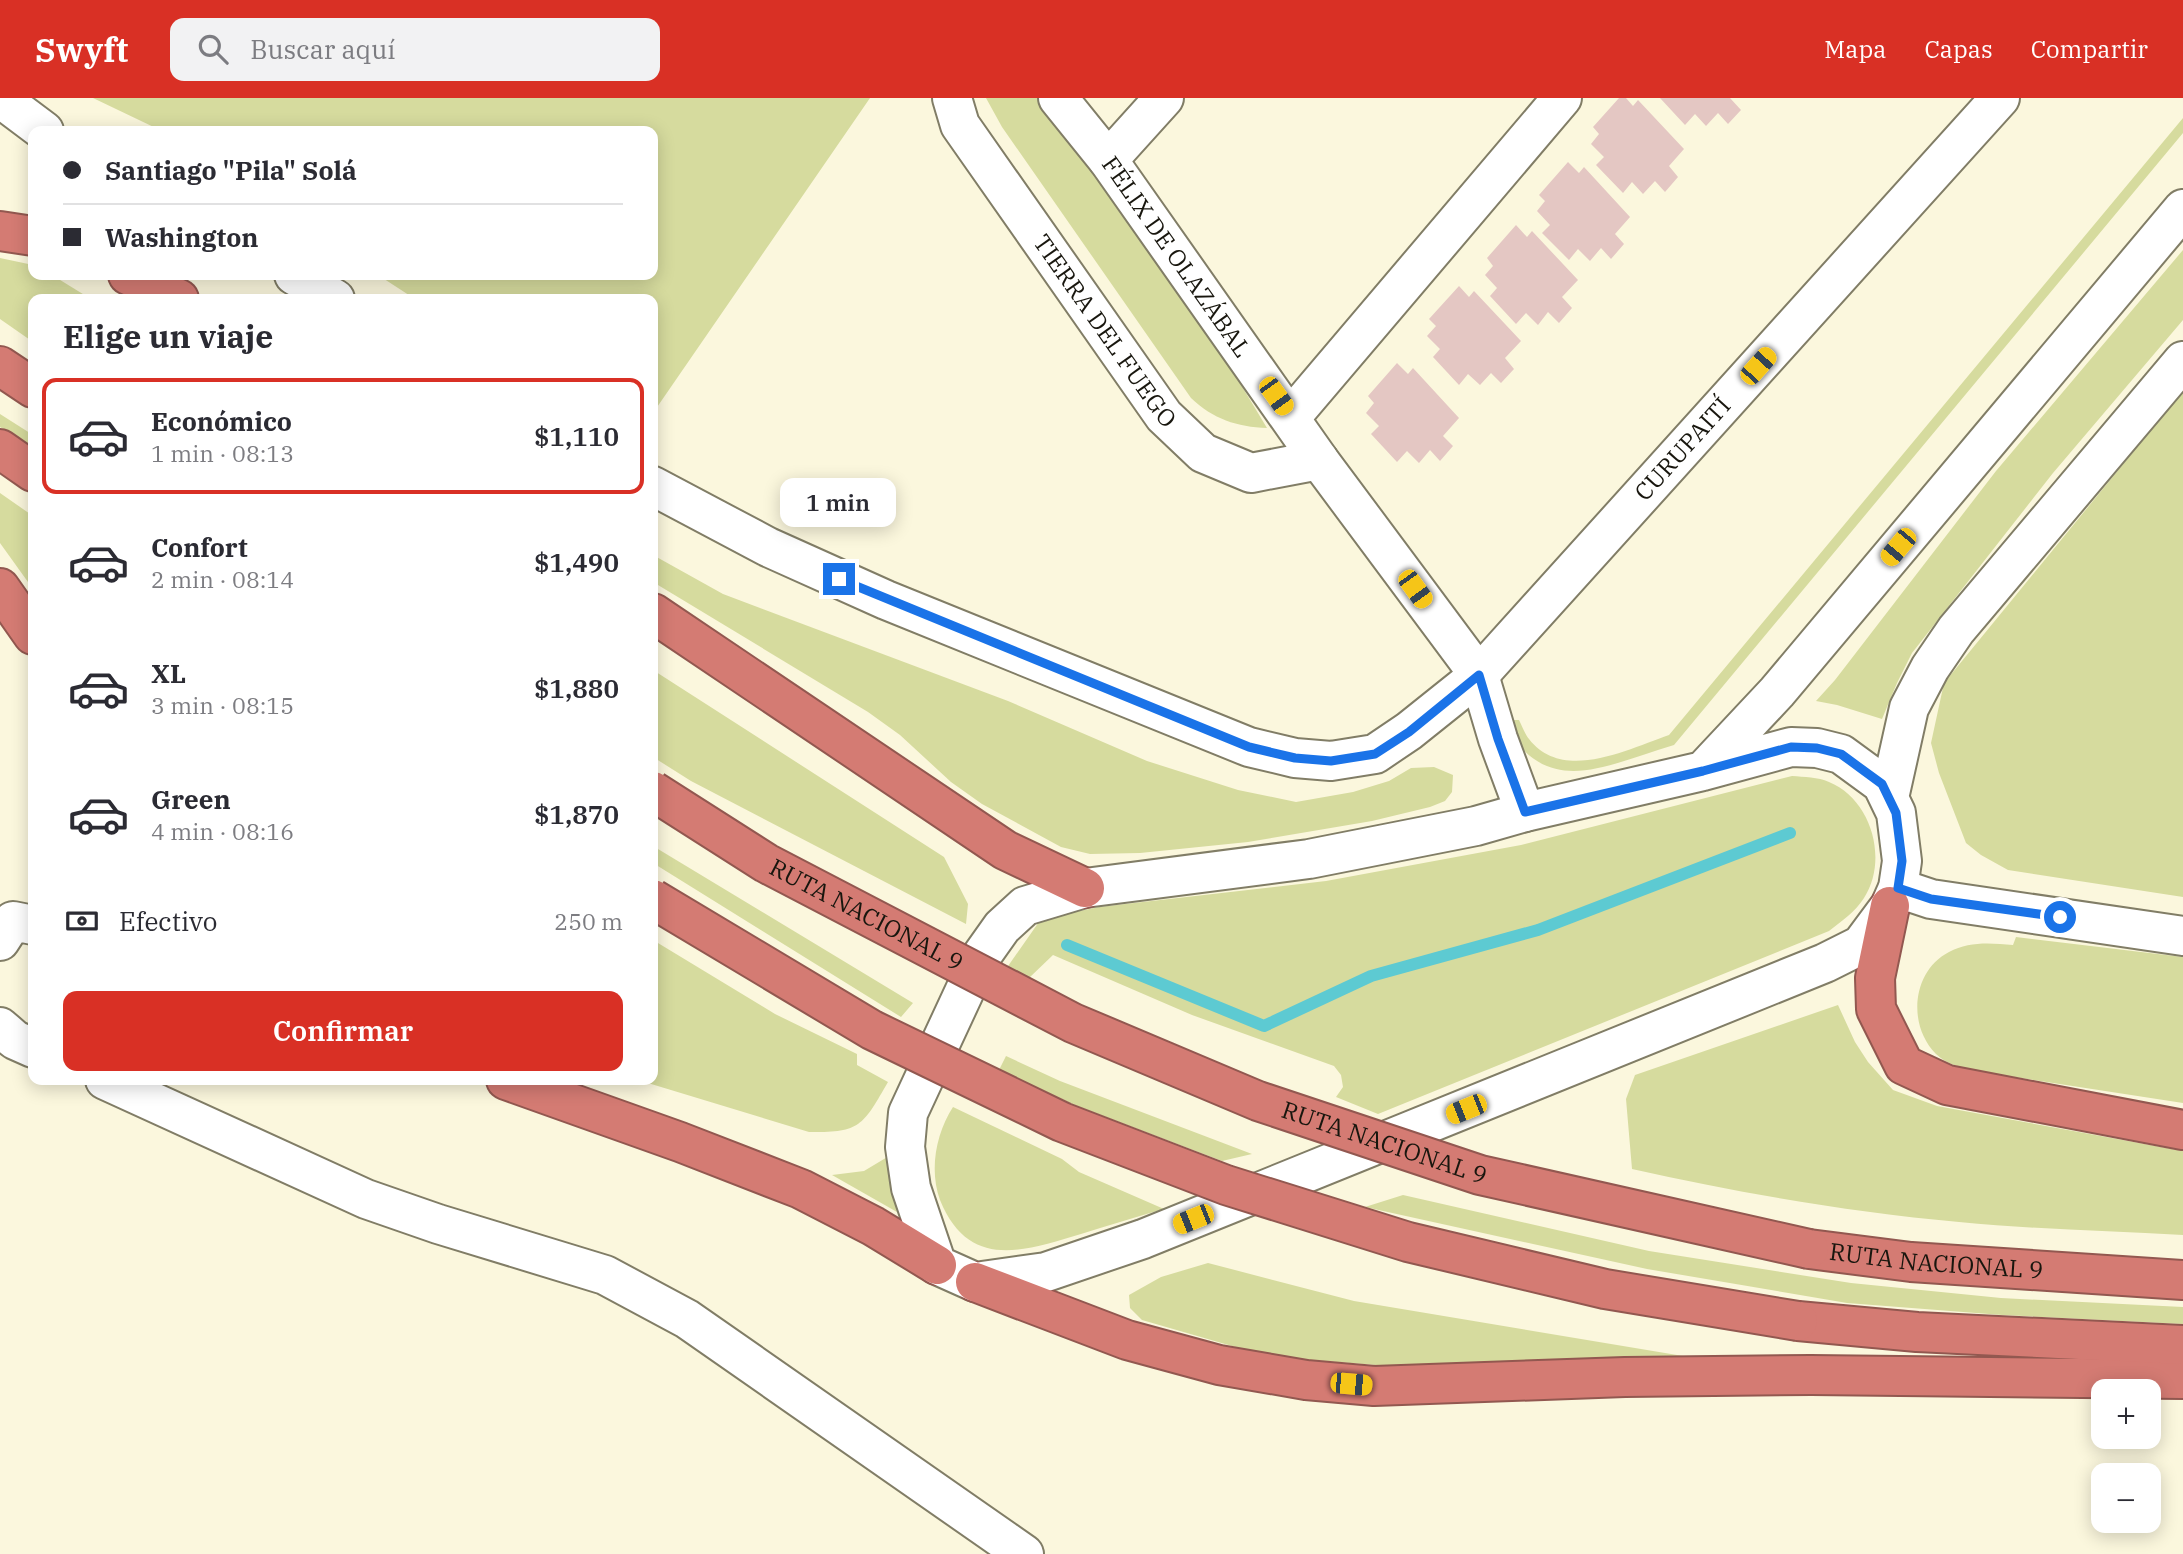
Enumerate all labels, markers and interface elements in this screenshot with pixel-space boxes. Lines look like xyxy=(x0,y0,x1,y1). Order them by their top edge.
search box xyxy=(170,18,660,81)
text: Swyft xyxy=(35,28,128,71)
icon: search xyxy=(194,30,232,68)
text: Buscar aquí xyxy=(250,32,395,66)
text: Mapa xyxy=(1824,33,1886,65)
text: Capas xyxy=(1924,33,1993,65)
text: Compartir xyxy=(2031,33,2148,65)
street label: FÉLIX DE OLAZÁBAL xyxy=(1095,149,1259,363)
text: Santiago "Pila" Solá xyxy=(105,153,357,187)
text: Washington xyxy=(105,220,259,254)
street label: TIERRA DEL FUEGO xyxy=(1027,228,1184,434)
text: Elige un viaje xyxy=(63,315,273,357)
car xyxy=(1737,343,1780,389)
car xyxy=(1256,373,1297,419)
street label: CURUPAITÍ xyxy=(1627,390,1737,507)
text: Económico xyxy=(151,404,292,438)
icon: car xyxy=(67,405,130,468)
text: $1,110 xyxy=(534,419,619,453)
text: 1 min · 08:13 xyxy=(151,438,294,468)
callout: 1 min xyxy=(781,477,897,526)
text: 1 min xyxy=(806,487,870,517)
car xyxy=(1877,524,1920,570)
text: Confort xyxy=(151,530,248,564)
icon: car xyxy=(67,531,130,594)
text: $1,490 xyxy=(534,545,619,579)
route end xyxy=(823,563,855,595)
text: 2 min · 08:14 xyxy=(151,564,294,594)
car xyxy=(1395,566,1436,612)
text: XL xyxy=(151,656,186,690)
icon: car xyxy=(67,657,130,720)
text: $1,880 xyxy=(534,671,619,705)
text: 3 min · 08:15 xyxy=(151,690,294,720)
text: Green xyxy=(151,782,231,816)
icon: car xyxy=(67,783,130,846)
text: $1,870 xyxy=(534,797,619,831)
text: 4 min · 08:16 xyxy=(151,816,294,846)
street label: RUTA NACIONAL 9 xyxy=(764,851,969,978)
route start xyxy=(2044,901,2076,933)
icon: cash xyxy=(63,902,101,940)
text: Efectivo xyxy=(119,904,217,938)
text: 250 m xyxy=(554,906,623,936)
button: Confirmar xyxy=(63,991,623,1071)
car xyxy=(1443,1091,1490,1127)
street label: RUTA NACIONAL 9 xyxy=(1278,1093,1491,1191)
car xyxy=(1170,1201,1217,1237)
street label: RUTA NACIONAL 9 xyxy=(1828,1235,2044,1286)
car xyxy=(1330,1372,1373,1396)
map controls xyxy=(2091,1379,2161,1533)
button: + xyxy=(2091,1379,2161,1449)
button: − xyxy=(2091,1463,2161,1533)

